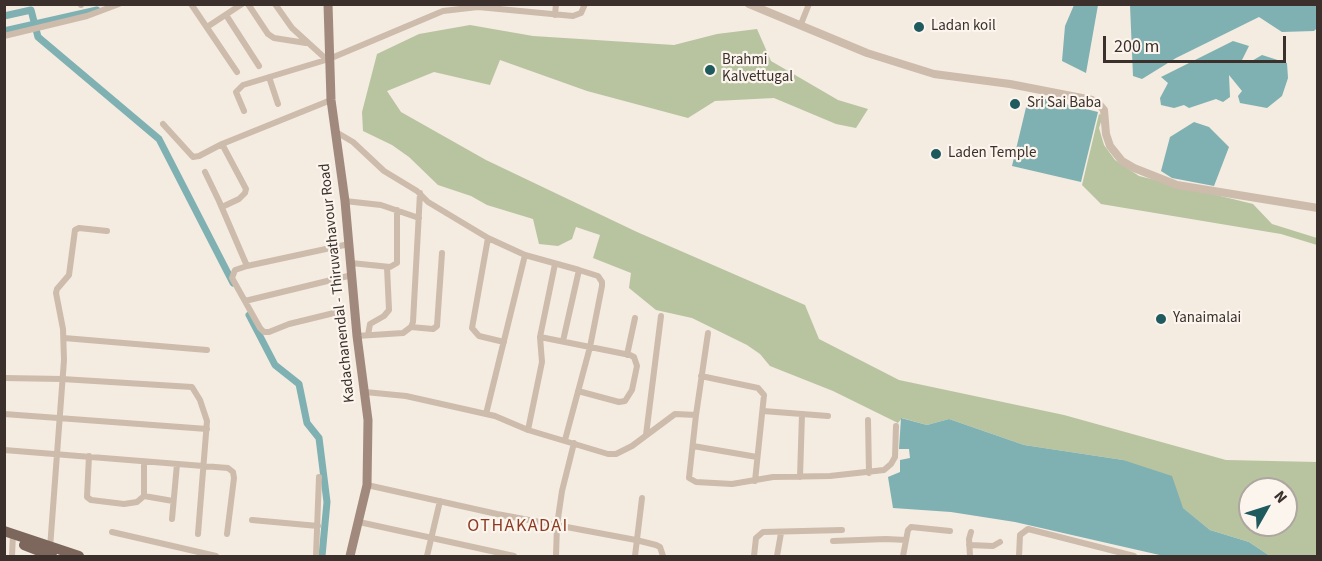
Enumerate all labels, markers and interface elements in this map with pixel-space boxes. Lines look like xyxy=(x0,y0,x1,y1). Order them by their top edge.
place label: Ladan koil xyxy=(931,18,996,36)
marker: Ladan koil xyxy=(912,20,926,34)
scale bar xyxy=(1106,24,1289,62)
text: 200 m xyxy=(1114,34,1159,59)
place label: Brahmi Kalvettugal xyxy=(722,52,793,87)
marker: Brahmi Kalvettugal xyxy=(703,63,717,77)
place label: Sri Sai Baba xyxy=(1027,95,1101,113)
marker: Sri Sai Baba xyxy=(1008,97,1022,111)
place label: Laden Temple xyxy=(948,145,1036,163)
marker: Laden Temple xyxy=(929,147,943,161)
street label: Kadachanendal - Thiruvathavour Road xyxy=(316,162,360,404)
place label: Yanaimalai xyxy=(1173,310,1241,328)
marker: Yanaimalai xyxy=(1154,312,1168,326)
north arrow xyxy=(1238,477,1298,537)
text: N xyxy=(1269,486,1292,508)
district label: OTHAKADAI xyxy=(467,516,569,538)

